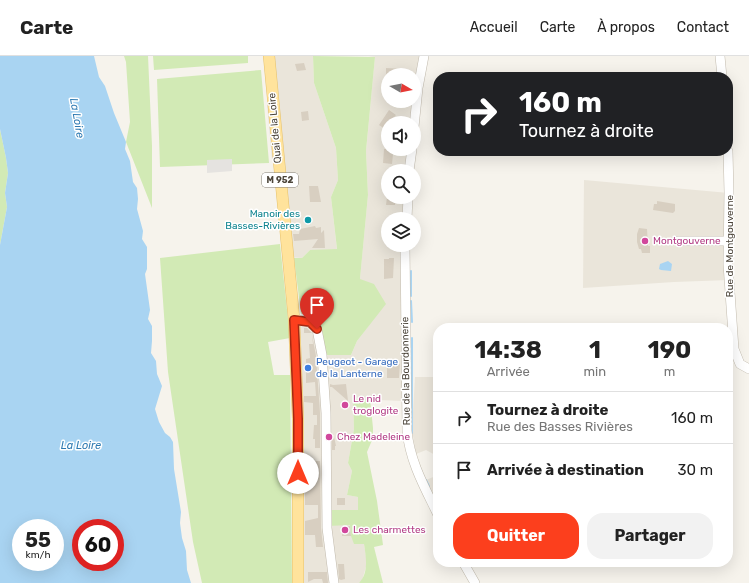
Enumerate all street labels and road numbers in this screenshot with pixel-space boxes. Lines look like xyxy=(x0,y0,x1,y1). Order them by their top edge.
street label: Quai de la Loire xyxy=(266,92,284,164)
road number: M 952 xyxy=(262,173,298,187)
street label: Rue de Montgouverne xyxy=(724,194,736,297)
street label: Rue de la Bourdonnerie xyxy=(399,316,413,425)

